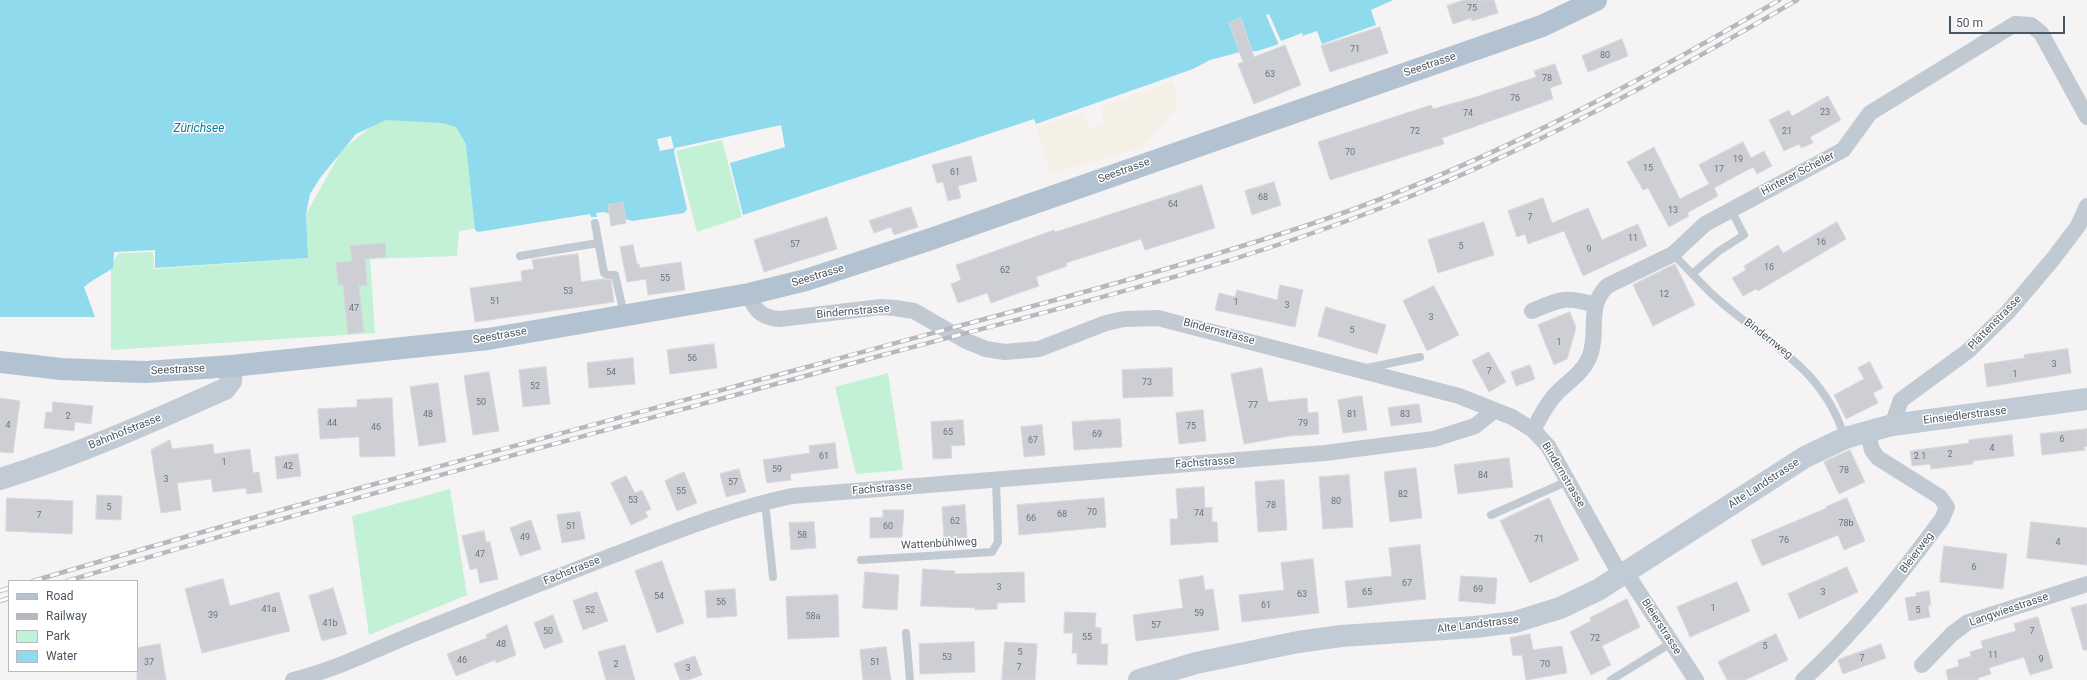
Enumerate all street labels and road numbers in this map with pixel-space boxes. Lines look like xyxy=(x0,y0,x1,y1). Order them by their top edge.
street label: Seestrasse xyxy=(1402,50,1458,80)
street label: Hinterer Scheller xyxy=(1759,149,1837,199)
street label: Seestrasse xyxy=(1096,156,1152,186)
street label: Seestrasse xyxy=(790,262,846,290)
street label: Plattenstrasse xyxy=(1966,293,2024,353)
street label: Bindernstrasse xyxy=(816,302,890,322)
street label: Bindernstrasse xyxy=(1182,316,1256,348)
street label: Bindernweg xyxy=(1741,316,1795,362)
street label: Seestrasse xyxy=(472,325,528,347)
street label: Seestrasse xyxy=(151,362,205,378)
street label: Einsiedlerstrasse xyxy=(1923,404,2007,428)
street label: Bahnhofstrasse xyxy=(87,411,163,453)
street label: Bindernstrasse xyxy=(1538,440,1588,510)
street label: Fachstrasse xyxy=(1175,454,1235,472)
street label: Alte Landstrasse xyxy=(1726,456,1802,512)
street label: Fachstrasse xyxy=(852,480,912,498)
street label: Bleierweg xyxy=(1897,530,1937,576)
street label: Wattenbühlweg xyxy=(901,535,977,553)
street label: Fachstrasse xyxy=(542,554,602,588)
street label: Langwiesstrasse xyxy=(1968,590,2050,630)
street label: Bleierstrasse xyxy=(1638,597,1684,657)
street label: Alte Landstrasse xyxy=(1436,613,1520,637)

